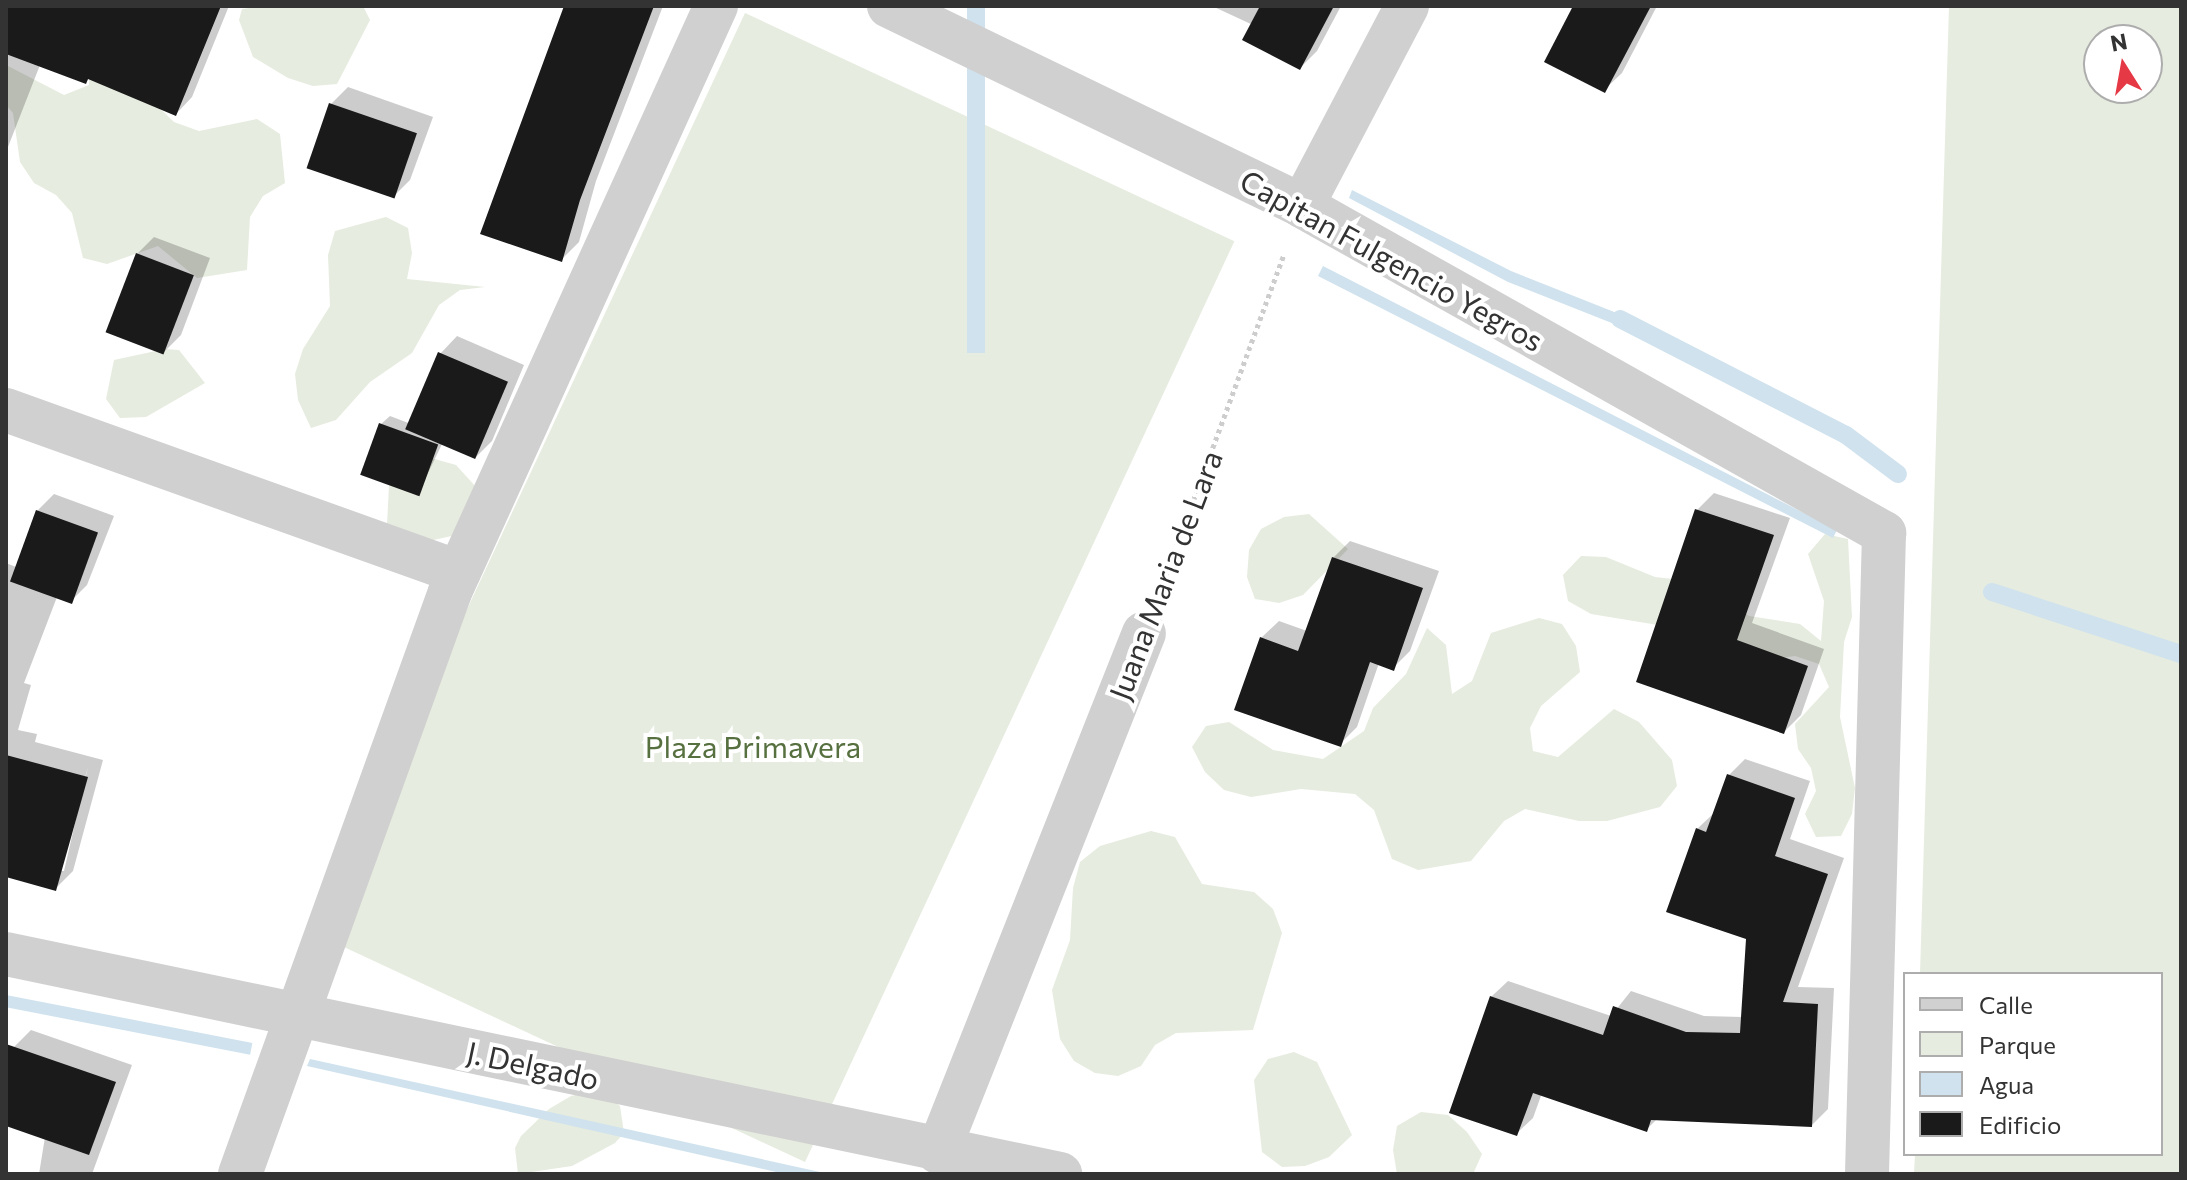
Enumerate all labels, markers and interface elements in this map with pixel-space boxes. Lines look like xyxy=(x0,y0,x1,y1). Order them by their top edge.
north arrow xyxy=(2083,24,2163,104)
text: N xyxy=(2108,27,2129,57)
street label: Capitan Fulgencio Yegros xyxy=(1234,162,1550,358)
street label: Juana Maria de Lara xyxy=(1101,445,1229,705)
park label: Plaza Primavera xyxy=(645,728,861,764)
legend xyxy=(1903,972,2163,1156)
text: Calle xyxy=(1979,990,2033,1019)
text: Parque xyxy=(1979,1030,2056,1059)
street label: J. Delgado xyxy=(464,1033,602,1097)
text: Agua xyxy=(1979,1070,2034,1099)
text: Edificio xyxy=(1979,1110,2061,1139)

